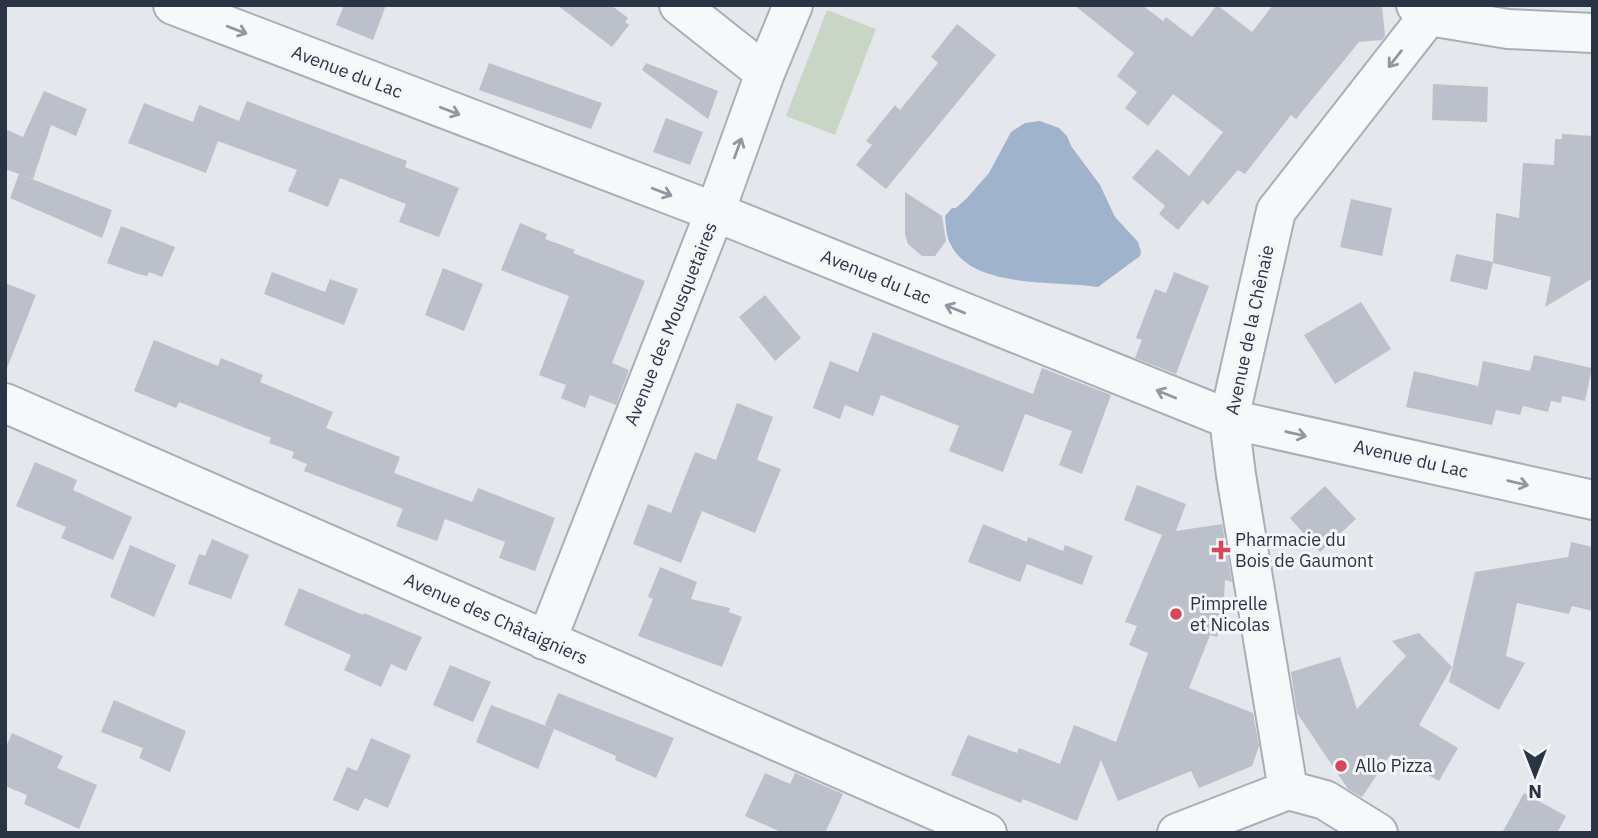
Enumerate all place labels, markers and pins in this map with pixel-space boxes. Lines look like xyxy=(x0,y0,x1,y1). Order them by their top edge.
place label: Pharmacie du Bois de Gaumont xyxy=(1235,528,1374,572)
marker: Pharmacie du Bois de Gaumont xyxy=(1213,542,1229,558)
place label: Pimprelle et Nicolas xyxy=(1190,592,1270,636)
marker: Pimprelle et Nicolas xyxy=(1168,606,1184,622)
place label: Allo Pizza xyxy=(1355,754,1433,777)
marker: Allo Pizza xyxy=(1333,758,1349,774)

